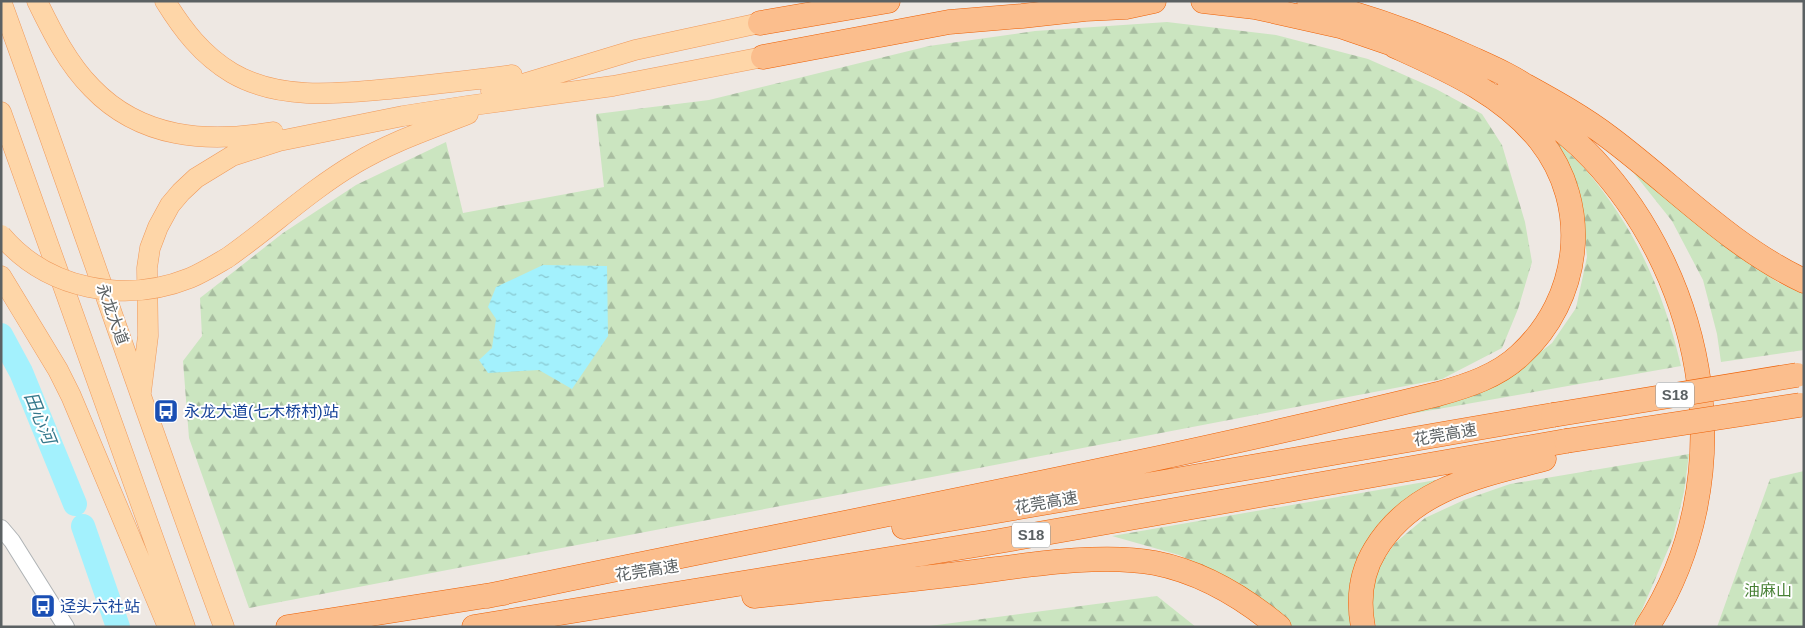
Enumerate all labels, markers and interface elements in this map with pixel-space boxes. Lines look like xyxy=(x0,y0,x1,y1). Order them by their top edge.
street label: 永龙大道 xyxy=(94,281,131,347)
road number: S18 xyxy=(1656,382,1694,408)
water label: 田心河 xyxy=(21,389,61,450)
bus stop icon: 永龙大道(七木桥村)站 xyxy=(153,398,179,424)
place label: 永龙大道(七木桥村)站 xyxy=(184,403,339,420)
street label: 花莞高速 xyxy=(1412,421,1478,448)
street label: 花莞高速 xyxy=(1013,489,1079,516)
road number: S18 xyxy=(1012,522,1050,548)
street label: 花莞高速 xyxy=(614,557,680,584)
park label: 油麻山 xyxy=(1744,582,1792,599)
bus stop icon: 迳头六社站 xyxy=(30,593,56,619)
place label: 迳头六社站 xyxy=(60,598,140,615)

